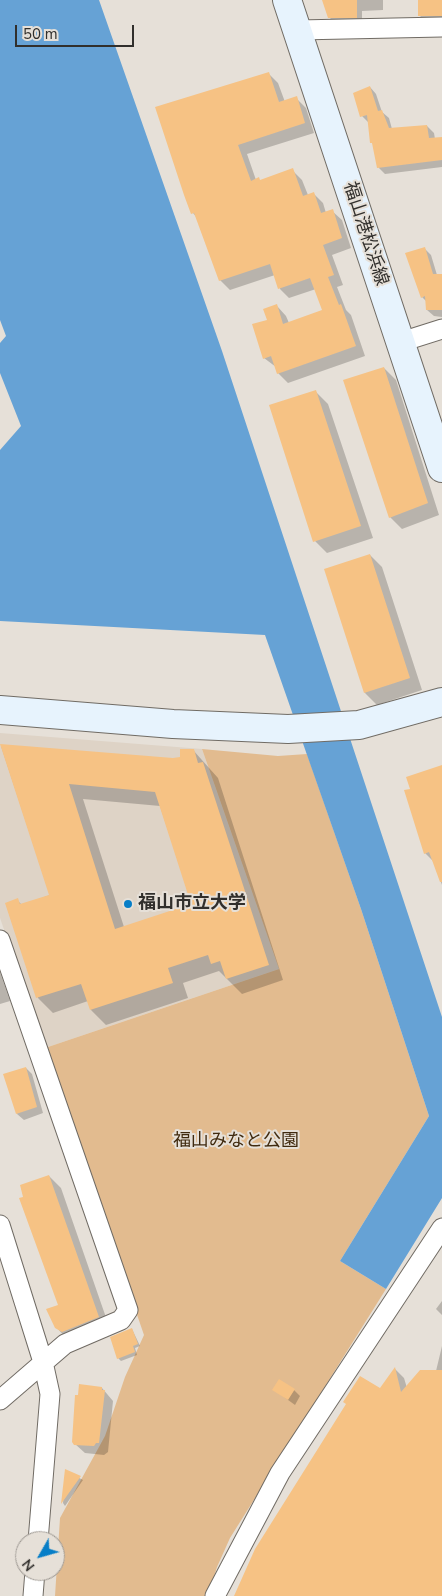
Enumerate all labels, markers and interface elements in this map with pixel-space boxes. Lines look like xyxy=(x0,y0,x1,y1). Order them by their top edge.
scale bar xyxy=(18,15,136,47)
text: 50 m xyxy=(23,24,58,44)
street label: 福山港松浜線 xyxy=(338,179,392,289)
place label: 福山市立大学 xyxy=(138,893,246,915)
marker: 福山市立大学 xyxy=(122,898,134,910)
park label: 福山みなと公園 xyxy=(173,1131,299,1153)
north arrow xyxy=(15,1531,65,1581)
text: N xyxy=(18,1555,39,1575)

